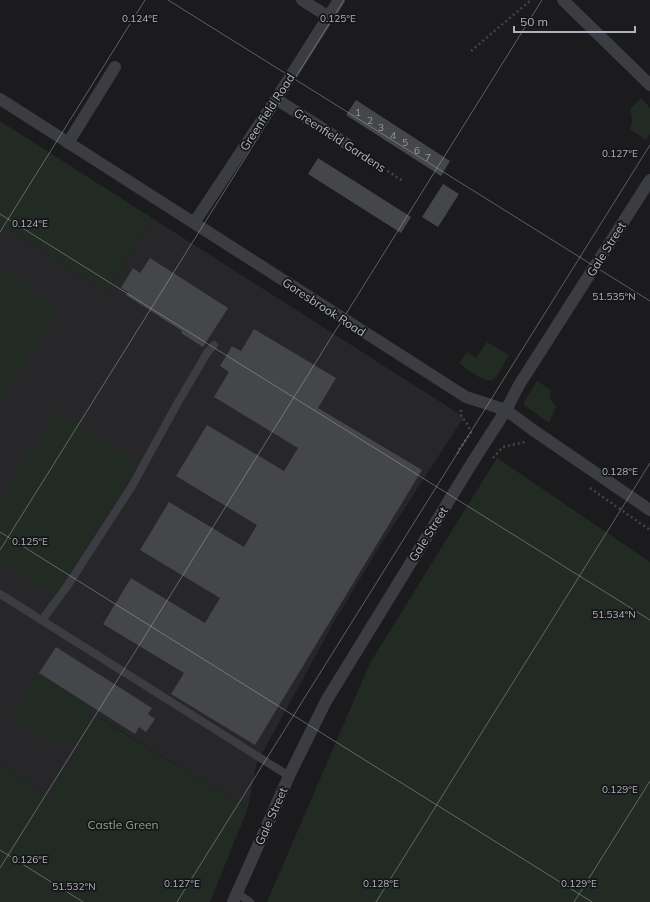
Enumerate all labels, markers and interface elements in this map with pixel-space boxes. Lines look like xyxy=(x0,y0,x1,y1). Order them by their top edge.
scale bar xyxy=(514,8,635,34)
text: 0.124°E xyxy=(122,12,158,25)
text: 0.125°E xyxy=(320,12,356,25)
text: 50 m xyxy=(520,14,548,29)
street label: Greenfield Road xyxy=(236,71,298,153)
street label: Greenfield Gardens xyxy=(291,105,389,175)
house number: 1 xyxy=(355,106,361,119)
house number: 2 xyxy=(367,114,373,127)
house number: 3 xyxy=(378,121,384,134)
house number: 4 xyxy=(390,129,396,142)
house number: 5 xyxy=(402,136,408,149)
house number: 6 xyxy=(414,144,420,157)
text: 0.127°E xyxy=(602,147,638,160)
house number: 7 xyxy=(425,151,431,164)
text: 0.124°E xyxy=(12,217,48,230)
street label: Gale Street xyxy=(583,219,629,279)
street label: Goresbrook Road xyxy=(280,274,368,340)
text: 51.535°N xyxy=(592,290,636,303)
text: 0.128°E xyxy=(602,465,638,478)
street label: Gale Street xyxy=(405,504,451,564)
text: 0.125°E xyxy=(12,535,48,548)
text: 51.534°N xyxy=(592,608,636,621)
text: 0.129°E xyxy=(602,783,638,796)
street label: Gale Street xyxy=(252,785,290,847)
park label: Castle Green xyxy=(88,817,158,832)
text: 0.126°E xyxy=(12,853,48,866)
text: 0.127°E xyxy=(164,877,200,890)
text: 0.128°E xyxy=(363,877,399,890)
text: 0.129°E xyxy=(561,877,597,890)
text: 51.532°N xyxy=(52,880,96,893)

